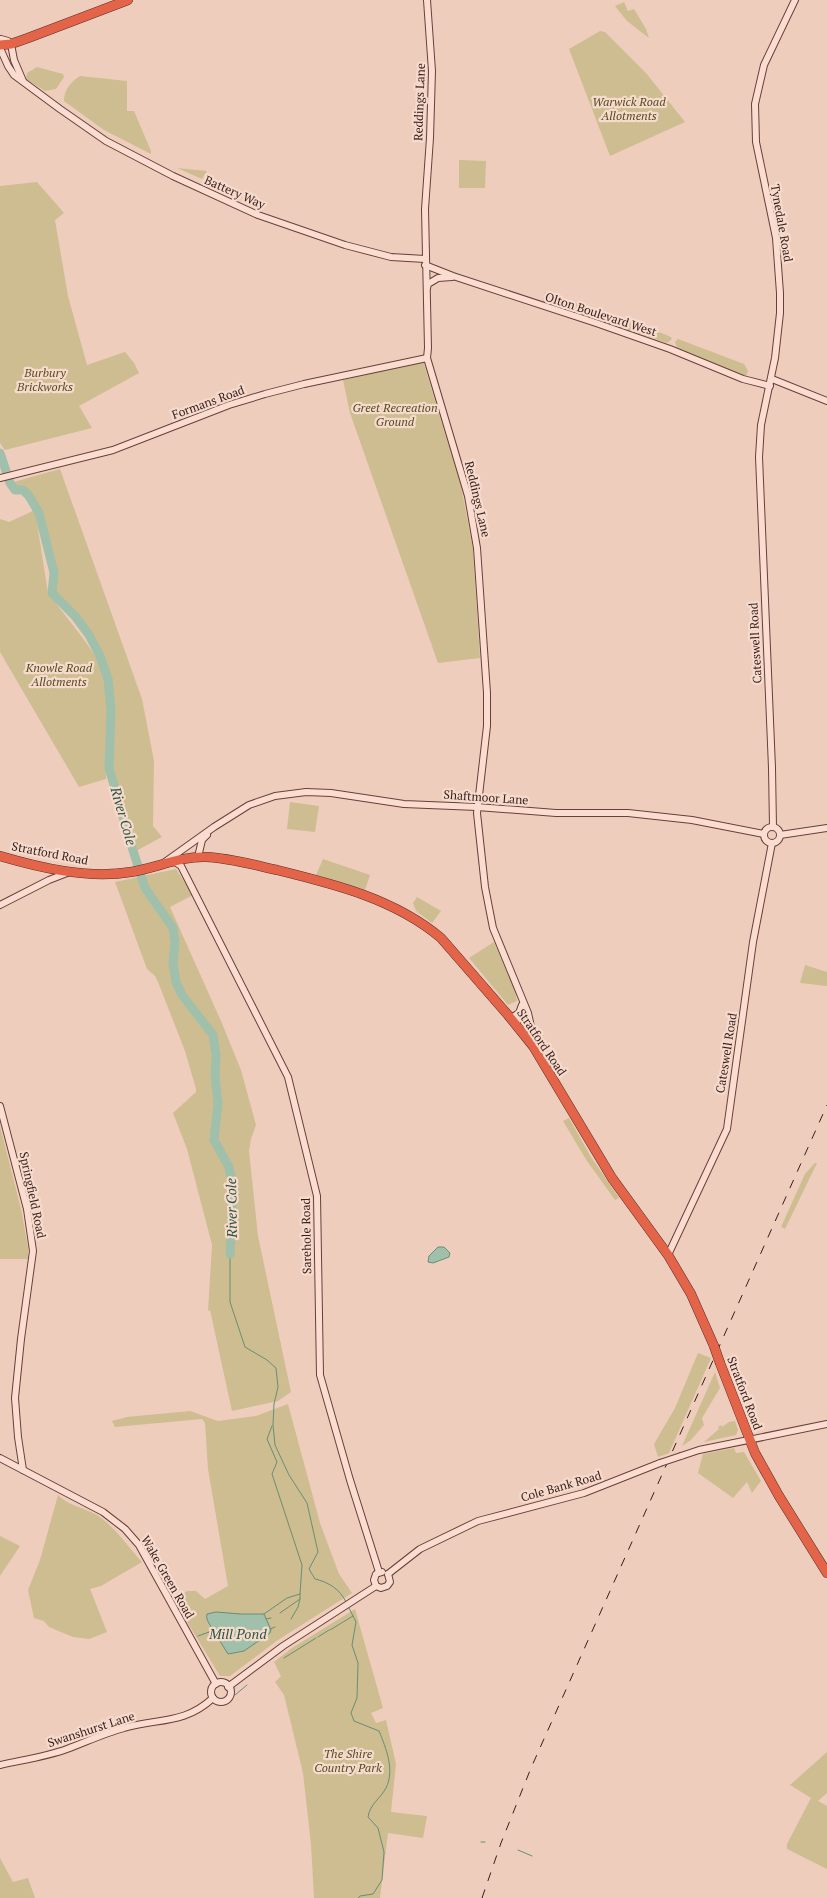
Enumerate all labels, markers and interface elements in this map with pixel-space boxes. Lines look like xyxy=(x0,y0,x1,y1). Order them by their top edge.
street label: Reddings Lane xyxy=(410,63,428,141)
park label: Warwick Road Allotments xyxy=(592,94,666,123)
street label: Battery Way xyxy=(202,172,268,212)
street label: Tynedale Road xyxy=(768,183,796,263)
street label: Olton Boulevard West xyxy=(543,289,659,339)
park label: Burbury Brickworks xyxy=(16,365,73,394)
street label: Formans Road xyxy=(170,382,247,422)
park label: Greet Recreation Ground xyxy=(352,400,438,429)
street label: Reddings Lane xyxy=(462,459,494,539)
street label: Cateswell Road xyxy=(745,602,765,684)
park label: Knowle Road Allotments xyxy=(25,660,93,689)
water label: River Cole xyxy=(106,784,142,848)
street label: Shaftmoor Lane xyxy=(443,787,529,807)
street label: Stratford Road xyxy=(11,838,90,868)
street label: Stratford Road xyxy=(514,1006,570,1079)
street label: Cateswell Road xyxy=(712,1011,740,1094)
street label: Springfield Road xyxy=(17,1150,50,1240)
water label: River Cole xyxy=(221,1177,241,1239)
street label: Sarehole Road xyxy=(298,1197,314,1274)
street label: Stratford Road xyxy=(724,1354,766,1432)
street label: Cole Bank Road xyxy=(519,1467,603,1505)
street label: Wake Green Road xyxy=(138,1533,198,1621)
water label: Mill Pond xyxy=(208,1624,267,1643)
street label: Swanshurst Lane xyxy=(46,1708,136,1750)
park label: The Shire Country Park xyxy=(314,1746,382,1775)

